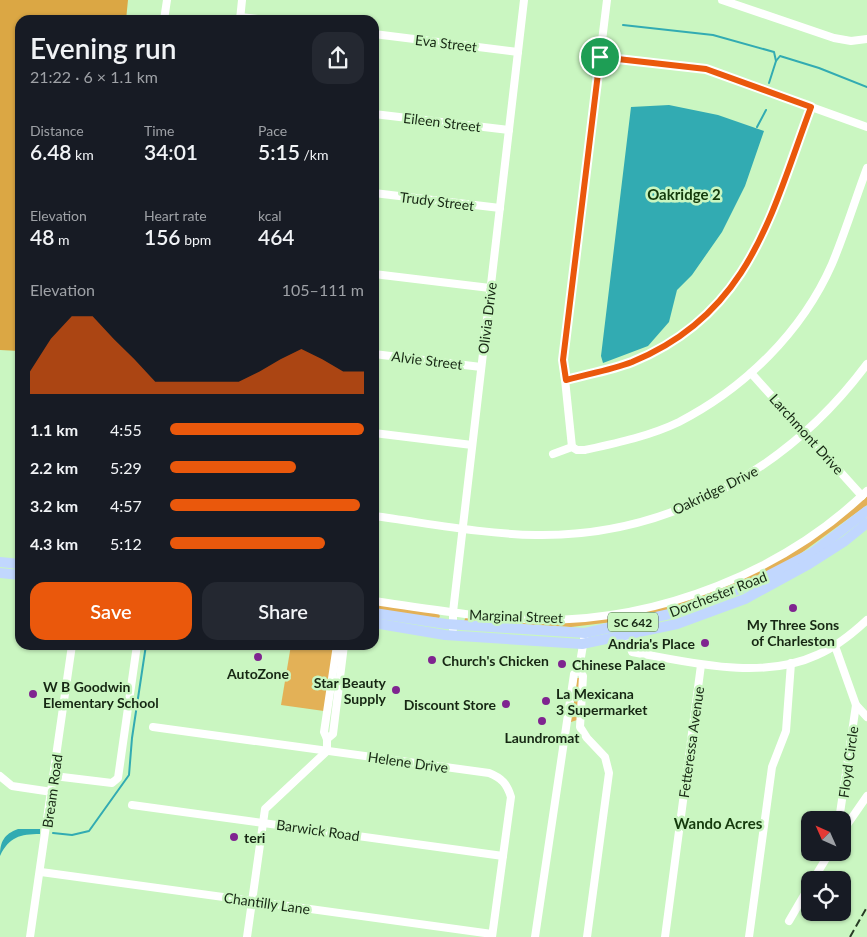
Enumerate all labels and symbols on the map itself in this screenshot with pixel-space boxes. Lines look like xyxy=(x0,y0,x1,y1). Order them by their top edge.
street label: Eva Street xyxy=(414,31,478,55)
pin xyxy=(579,36,621,78)
street label: Eileen Street xyxy=(402,109,482,135)
district label: Oakridge 2 xyxy=(647,185,721,203)
street label: Trudy Street xyxy=(399,188,475,214)
street label: Olivia Drive xyxy=(474,281,500,355)
street label: Alvie Street xyxy=(391,347,463,373)
street label: Larchmont Drive xyxy=(766,390,848,478)
street label: Oakridge Drive xyxy=(670,462,760,518)
street label: Dorchester Road xyxy=(667,568,769,620)
marker: My Three Sons of Charleston xyxy=(787,602,799,614)
street label: Marginal Street xyxy=(469,606,563,626)
road number: SC 642 xyxy=(608,612,658,632)
place label: My Three Sons of Charleston xyxy=(747,616,839,649)
place label: Andria's Place xyxy=(607,635,696,652)
marker: Andria's Place xyxy=(699,637,711,649)
marker: AutoZone xyxy=(252,651,264,663)
place label: Church's Chicken xyxy=(442,652,549,669)
marker: Church's Chicken xyxy=(426,654,438,666)
place label: Chinese Palace xyxy=(572,656,666,673)
marker: Chinese Palace xyxy=(556,658,568,670)
place label: AutoZone xyxy=(226,665,289,682)
place label: Star Beauty Supply xyxy=(314,674,387,707)
place label: W B Goodwin Elementary School xyxy=(43,678,159,711)
marker: Star Beauty Supply xyxy=(390,684,402,696)
place label: La Mexicana 3 Supermarket xyxy=(556,685,648,718)
street label: Fetteressa Avenue xyxy=(675,685,707,799)
marker: W B Goodwin Elementary School xyxy=(27,688,39,700)
marker: La Mexicana 3 Supermarket xyxy=(540,695,552,707)
place label: Discount Store xyxy=(404,696,497,713)
marker: Discount Store xyxy=(500,698,512,710)
marker: Laundromat xyxy=(536,715,548,727)
street label: Floyd Circle xyxy=(835,725,861,799)
place label: Laundromat xyxy=(504,729,580,746)
street label: Helene Drive xyxy=(367,748,449,776)
street label: Bream Road xyxy=(38,753,66,829)
north arrow xyxy=(801,811,851,861)
district label: Wando Acres xyxy=(674,814,763,832)
street label: Barwick Road xyxy=(275,816,361,844)
place label: teri xyxy=(244,829,265,846)
marker: teri xyxy=(228,831,240,843)
street label: Chantilly Lane xyxy=(223,889,311,917)

